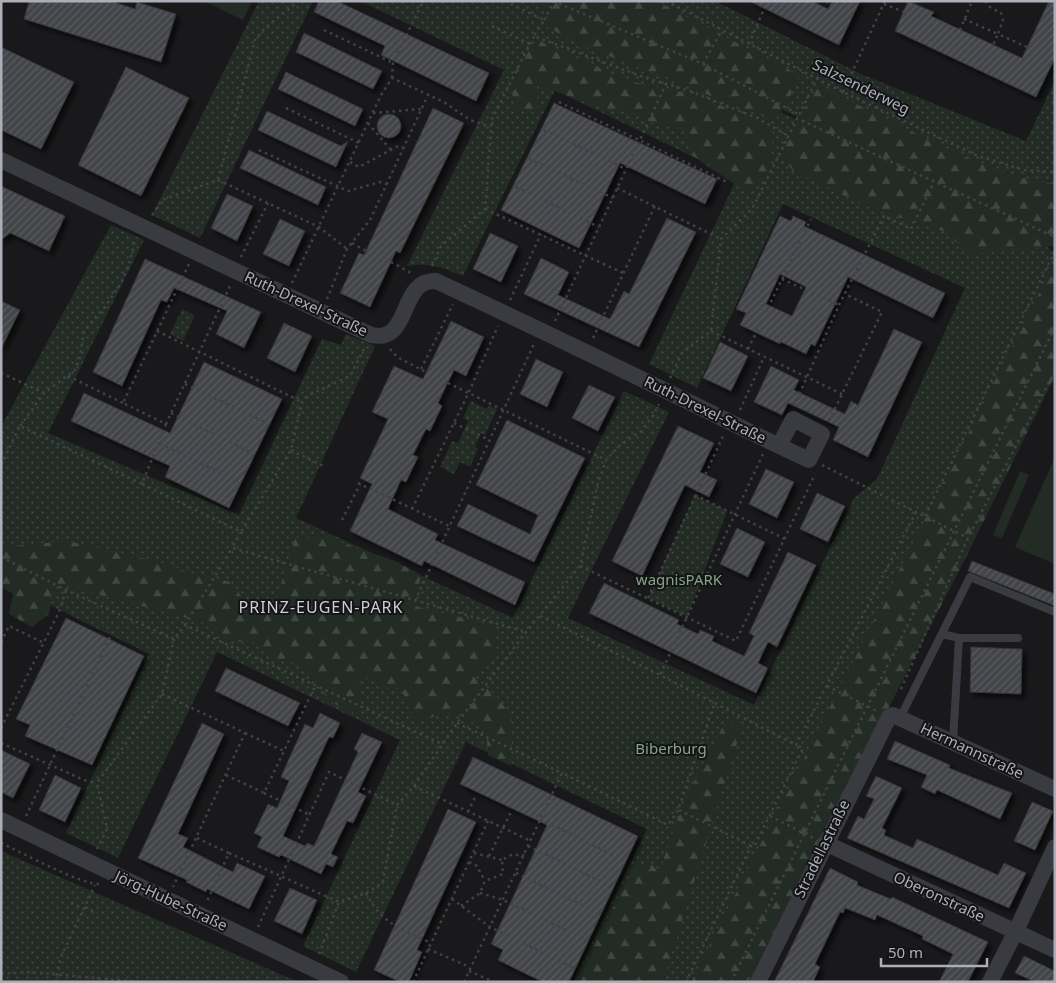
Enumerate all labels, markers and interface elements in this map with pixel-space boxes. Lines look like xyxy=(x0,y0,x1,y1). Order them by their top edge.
street label: Salzsenderweg xyxy=(809,54,913,118)
street label: Ruth-Drexel-Straße xyxy=(242,266,371,340)
street label: Ruth-Drexel-Straße xyxy=(641,371,770,447)
park label: wagnisPARK xyxy=(636,569,723,589)
district label: PRINZ-EUGEN-PARK xyxy=(239,596,403,618)
street label: Hermannstraße xyxy=(918,717,1027,783)
park label: Biberburg xyxy=(635,738,707,758)
street label: Stradellastraße xyxy=(789,796,853,901)
street label: Jörg-Hube-Straße xyxy=(110,864,231,935)
street label: Oberonstraße xyxy=(891,866,988,926)
scale bar xyxy=(881,936,987,968)
text: 50 m xyxy=(888,942,923,962)

